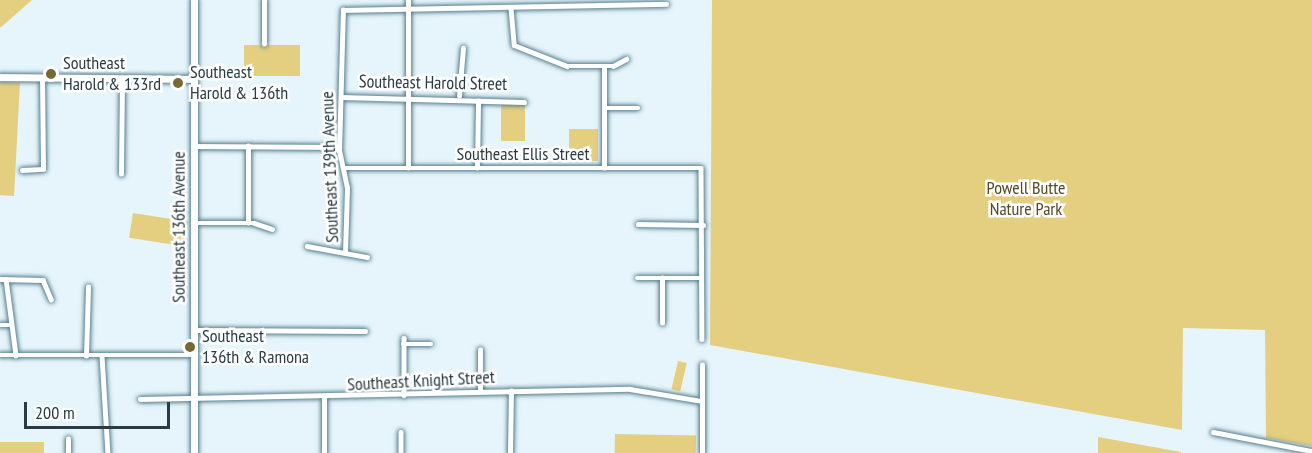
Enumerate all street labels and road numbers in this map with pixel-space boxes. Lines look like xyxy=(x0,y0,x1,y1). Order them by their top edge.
street label: Southeast Harold Street xyxy=(359,71,507,95)
street label: Southeast 139th Avenue xyxy=(317,91,343,243)
street label: Southeast Ellis Street xyxy=(457,143,589,165)
street label: Southeast 136th Avenue xyxy=(168,151,190,303)
street label: Southeast Knight Street xyxy=(347,366,495,396)

